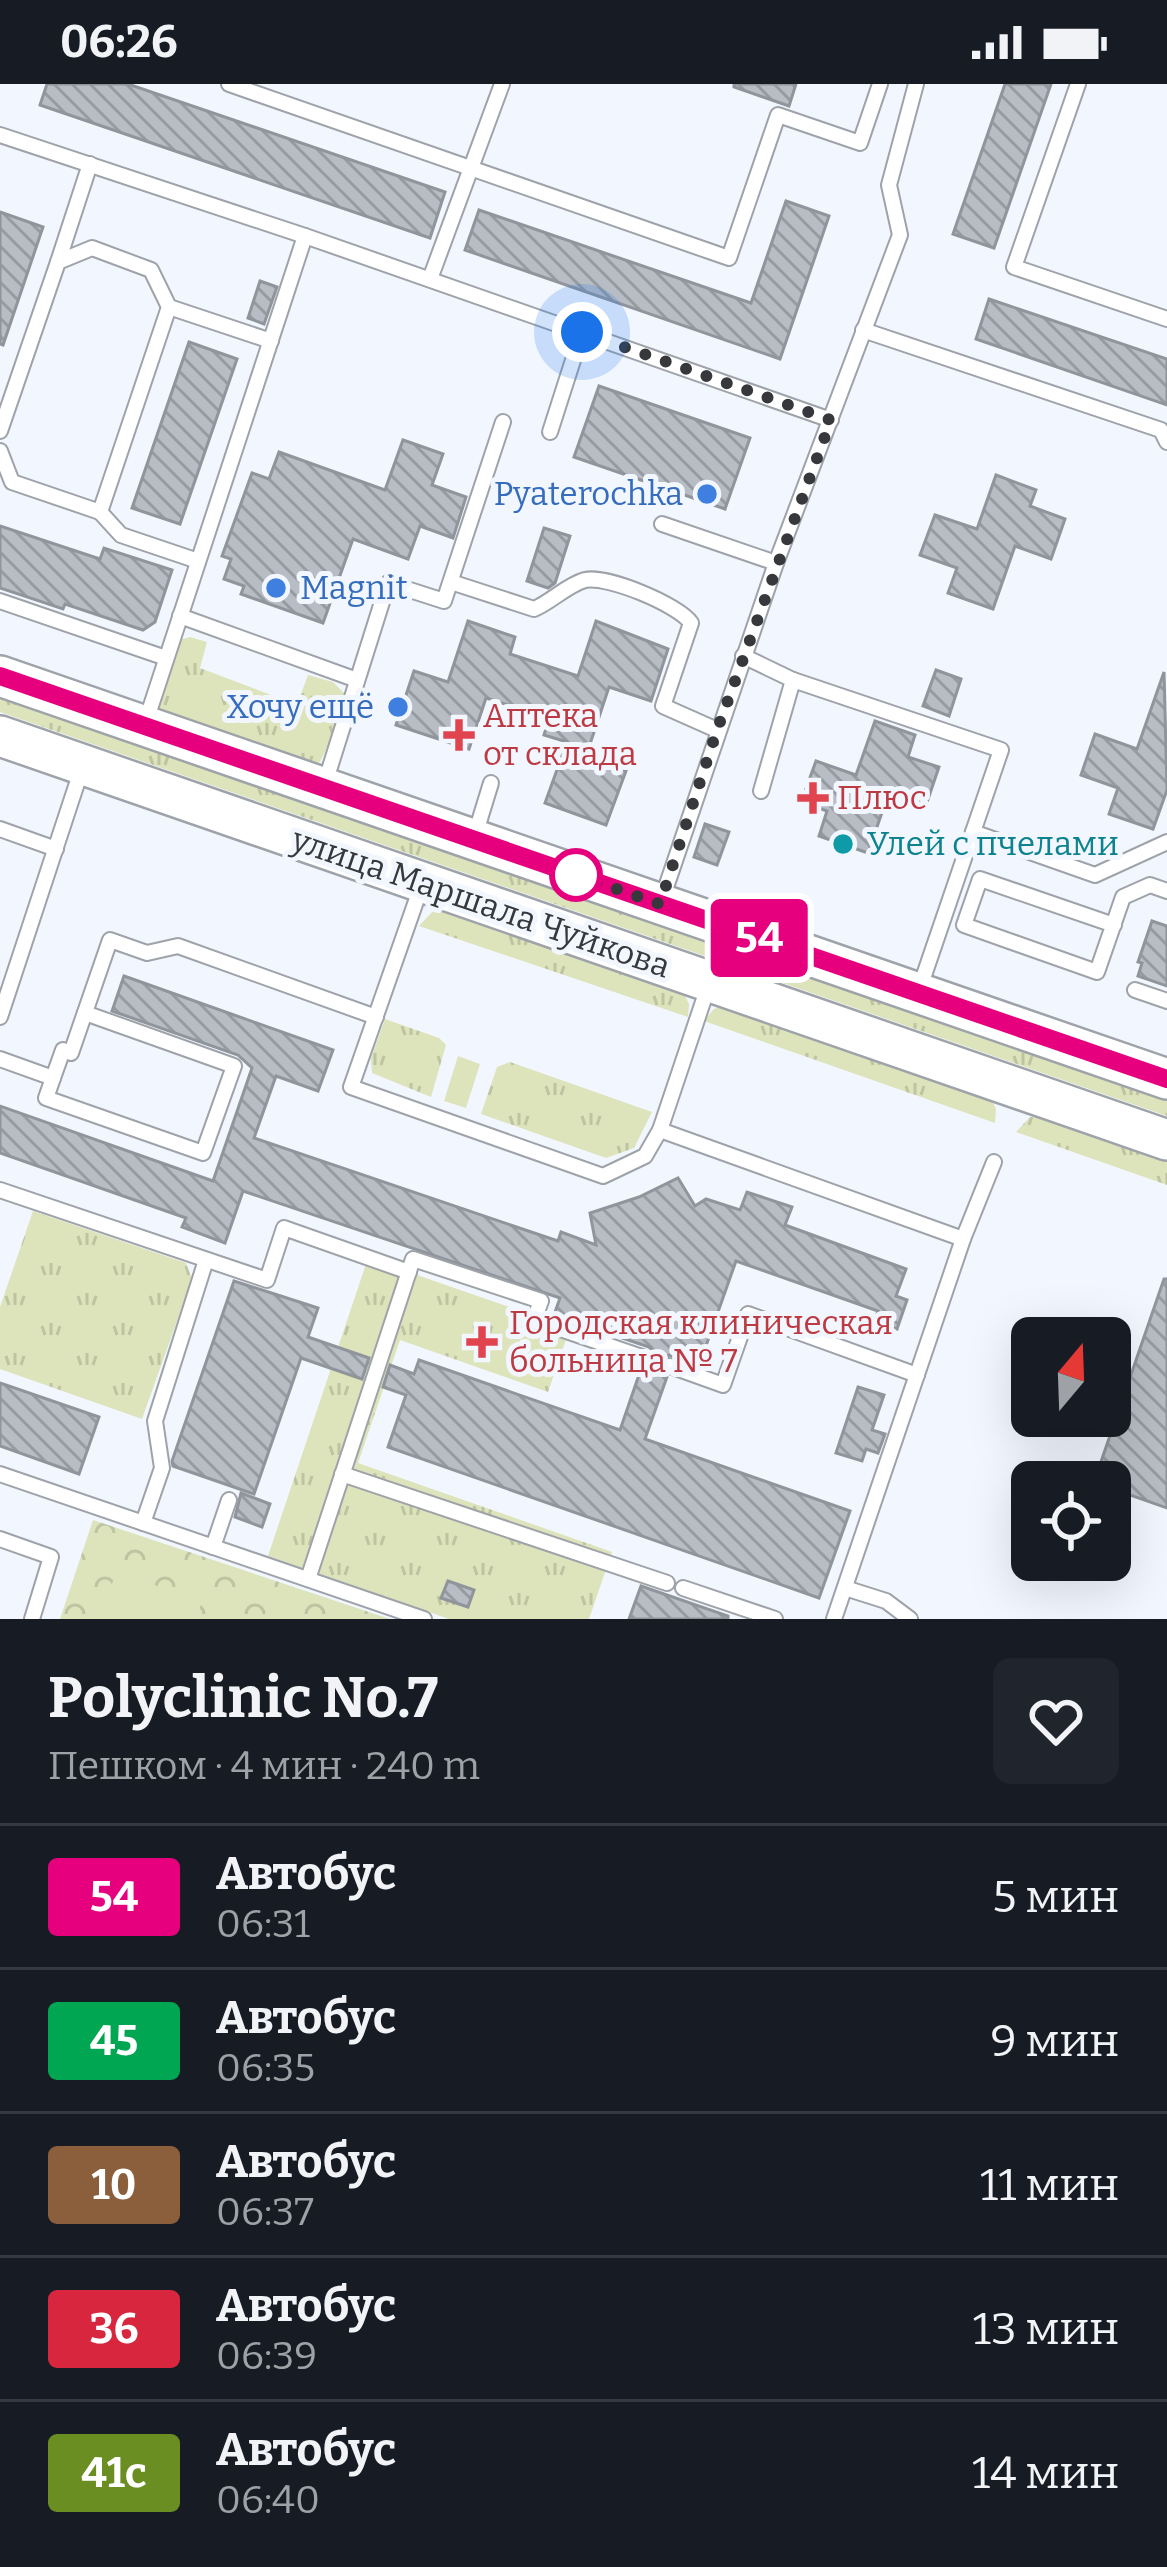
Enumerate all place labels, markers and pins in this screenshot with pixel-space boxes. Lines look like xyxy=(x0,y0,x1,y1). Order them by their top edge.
place label: Pyaterochka xyxy=(494,474,683,514)
marker: Pyaterochka xyxy=(694,481,720,507)
place label: Magnit xyxy=(300,568,408,608)
marker: Magnit xyxy=(263,575,289,601)
place label: Хочу ещё xyxy=(226,687,374,727)
marker: Хочу ещё xyxy=(385,694,411,720)
place label: Аптека от склада xyxy=(483,696,637,774)
marker: Аптека от склада xyxy=(446,722,472,748)
place label: Плюс xyxy=(837,778,927,818)
marker: Плюс xyxy=(800,785,826,811)
place label: Улей с пчелами xyxy=(867,824,1119,864)
marker: Улей с пчелами xyxy=(830,831,856,857)
unlabelled marker xyxy=(551,850,601,900)
place label: Городская клиническая больница № 7 xyxy=(509,1303,893,1381)
marker: Городская клиническая больница № 7 xyxy=(466,1326,498,1358)

